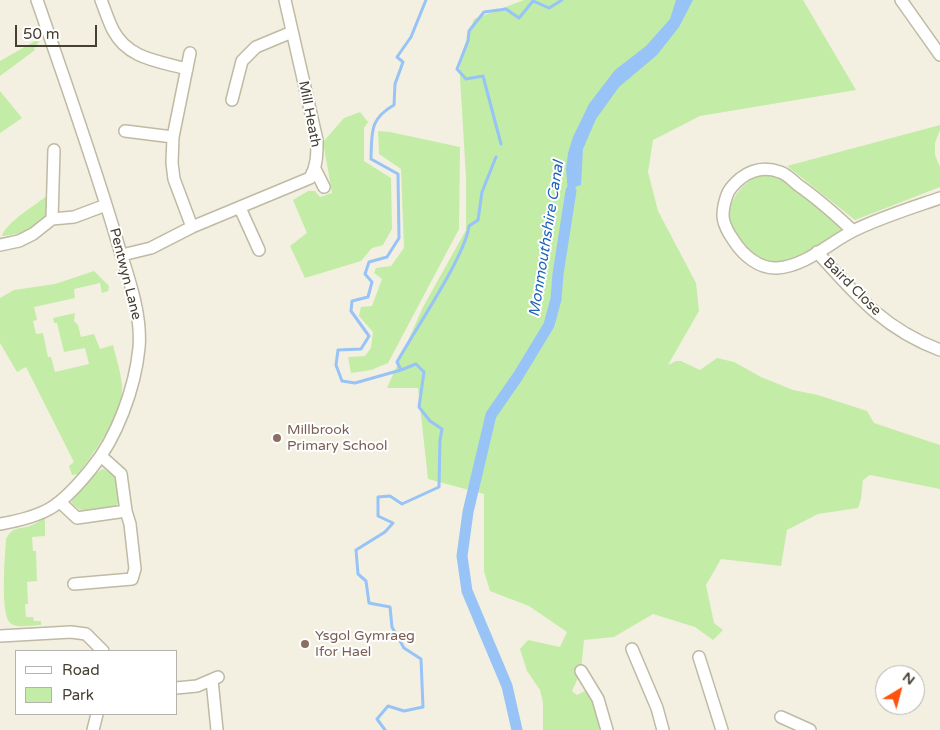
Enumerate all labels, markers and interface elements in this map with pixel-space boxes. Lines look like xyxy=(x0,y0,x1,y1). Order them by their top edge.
scale bar xyxy=(18,15,100,47)
text: 50 m xyxy=(23,25,60,43)
street label: Mill Heath xyxy=(294,79,324,149)
water label: Monmouthshire Canal xyxy=(526,160,568,318)
street label: Pentwyn Lane xyxy=(105,226,145,322)
street label: Baird Close xyxy=(820,255,884,319)
place label: Millbrook Primary School xyxy=(287,422,388,454)
marker: Millbrook Primary School xyxy=(271,432,283,444)
place label: Ysgol Gymraeg Ifor Hael xyxy=(315,628,415,660)
marker: Ysgol Gymraeg Ifor Hael xyxy=(299,638,311,650)
legend xyxy=(15,650,178,715)
text: Road xyxy=(62,661,100,679)
north arrow xyxy=(875,665,925,715)
text: N xyxy=(899,668,918,689)
text: Park xyxy=(62,686,94,704)

